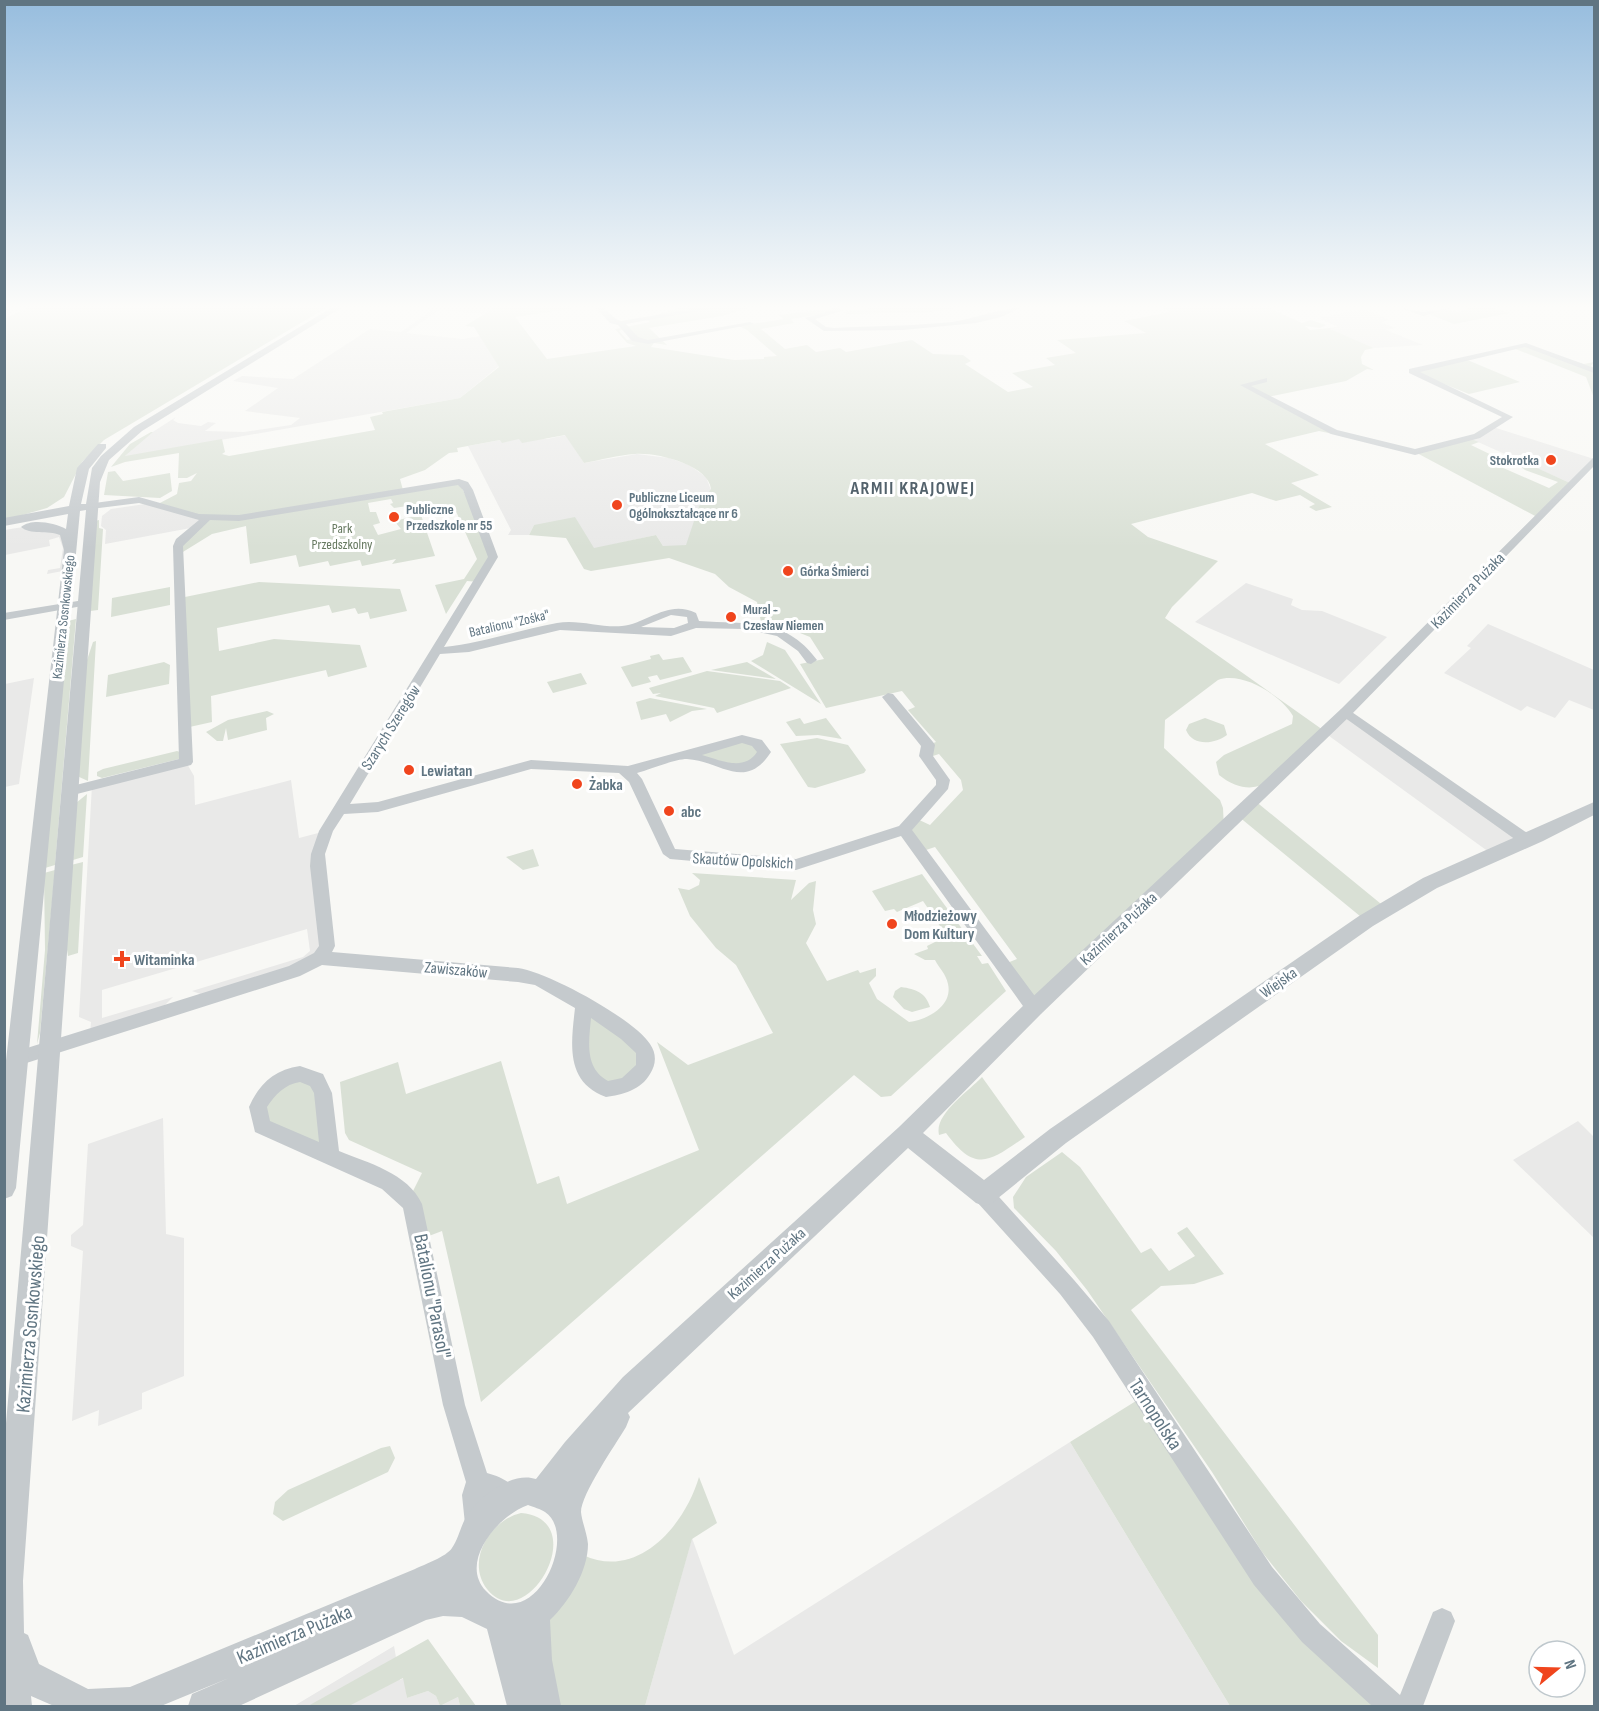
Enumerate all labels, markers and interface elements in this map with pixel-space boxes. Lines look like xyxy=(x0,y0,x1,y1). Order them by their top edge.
place label: Stokrotka xyxy=(1490,452,1539,469)
marker: Stokrotka xyxy=(1544,453,1558,467)
district label: ARMII KRAJOWEJ xyxy=(850,478,975,499)
place label: Publiczne Liceum Ogólnokształcące nr 6 xyxy=(629,489,738,522)
marker: Publiczne Liceum Ogólnokształcące nr 6 xyxy=(610,498,624,512)
place label: Publiczne Przedszkole nr 55 xyxy=(406,501,492,534)
marker: Publiczne Przedszkole nr 55 xyxy=(387,510,401,524)
park label: Park Przedszkolny xyxy=(312,520,373,553)
street label: Kazimierza Pużaka xyxy=(1427,549,1509,633)
street label: Kazimierza Sosnkowskiego xyxy=(49,554,78,680)
place label: Górka Śmierci xyxy=(800,563,869,580)
marker: Górka Śmierci xyxy=(781,564,795,578)
place label: Mural - Czesław Niemen xyxy=(743,601,824,634)
street label: Batalionu "Zośka" xyxy=(467,606,551,641)
marker: Mural - Czesław Niemen xyxy=(724,610,738,624)
street label: Szarych Szeregów xyxy=(358,682,425,774)
place label: Lewiatan xyxy=(421,762,472,781)
marker: Lewiatan xyxy=(402,763,416,777)
place label: Żabka xyxy=(589,776,623,795)
marker: Żabka xyxy=(570,777,584,791)
place label: abc xyxy=(681,803,701,822)
marker: abc xyxy=(662,804,676,818)
street label: Skautów Opolskich xyxy=(692,849,794,874)
street label: Kazimierza Pużaka xyxy=(1077,889,1161,970)
place label: Młodzieżowy Dom Kultury xyxy=(904,907,977,944)
marker: Młodzieżowy Dom Kultury xyxy=(885,917,899,931)
place label: Witaminka xyxy=(134,951,194,970)
marker: Witaminka xyxy=(115,952,129,966)
street label: Zawiszaków xyxy=(423,958,488,983)
street label: Wiejska xyxy=(1257,964,1301,1003)
street label: Kazimierza Pużaka xyxy=(724,1224,810,1304)
street label: Batalionu "Parasol" xyxy=(408,1232,456,1361)
street label: Kazimierza Sosnkowskiego xyxy=(11,1234,51,1414)
street label: Tarnopolska xyxy=(1123,1374,1187,1455)
street label: Kazimierza Pużaka xyxy=(233,1600,356,1670)
north arrow xyxy=(1527,1639,1587,1699)
text: N xyxy=(1559,1657,1580,1672)

